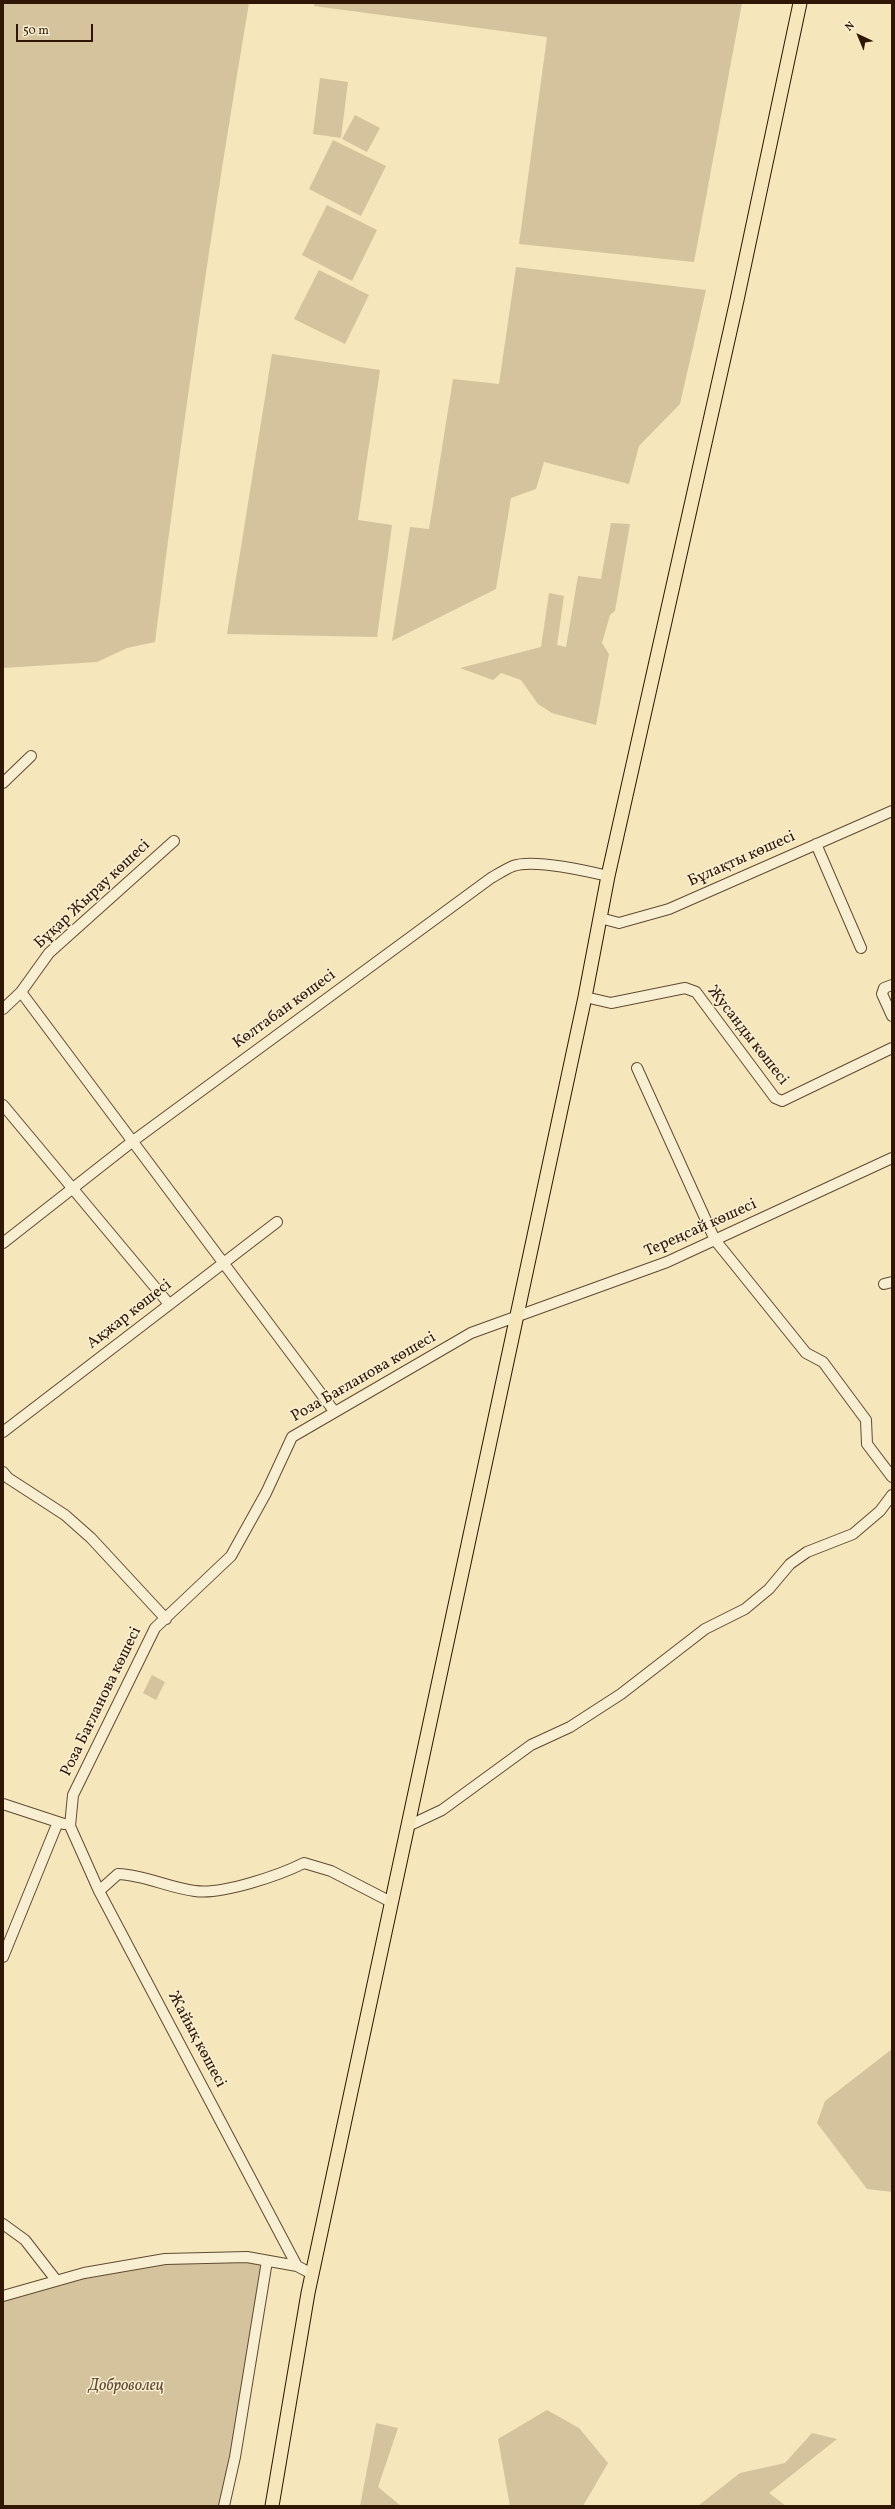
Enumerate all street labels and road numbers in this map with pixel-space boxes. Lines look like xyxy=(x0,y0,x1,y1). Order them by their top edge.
street label: Бұлақты көшесі xyxy=(685,828,799,892)
street label: Бұқар Жырау көшесі xyxy=(31,836,155,954)
street label: Көлтабан көшесі xyxy=(230,966,340,1054)
street label: Жусанды көшесі xyxy=(702,982,792,1090)
street label: Тереңсай көшесі xyxy=(642,1196,760,1262)
street label: Ақжар көшесі xyxy=(84,1276,176,1354)
street label: Роза Бағланова көшесі xyxy=(288,1329,440,1427)
street label: Роза Бағланова көшесі xyxy=(57,1624,147,1780)
street label: Жайық көшесі xyxy=(163,1989,229,2091)

